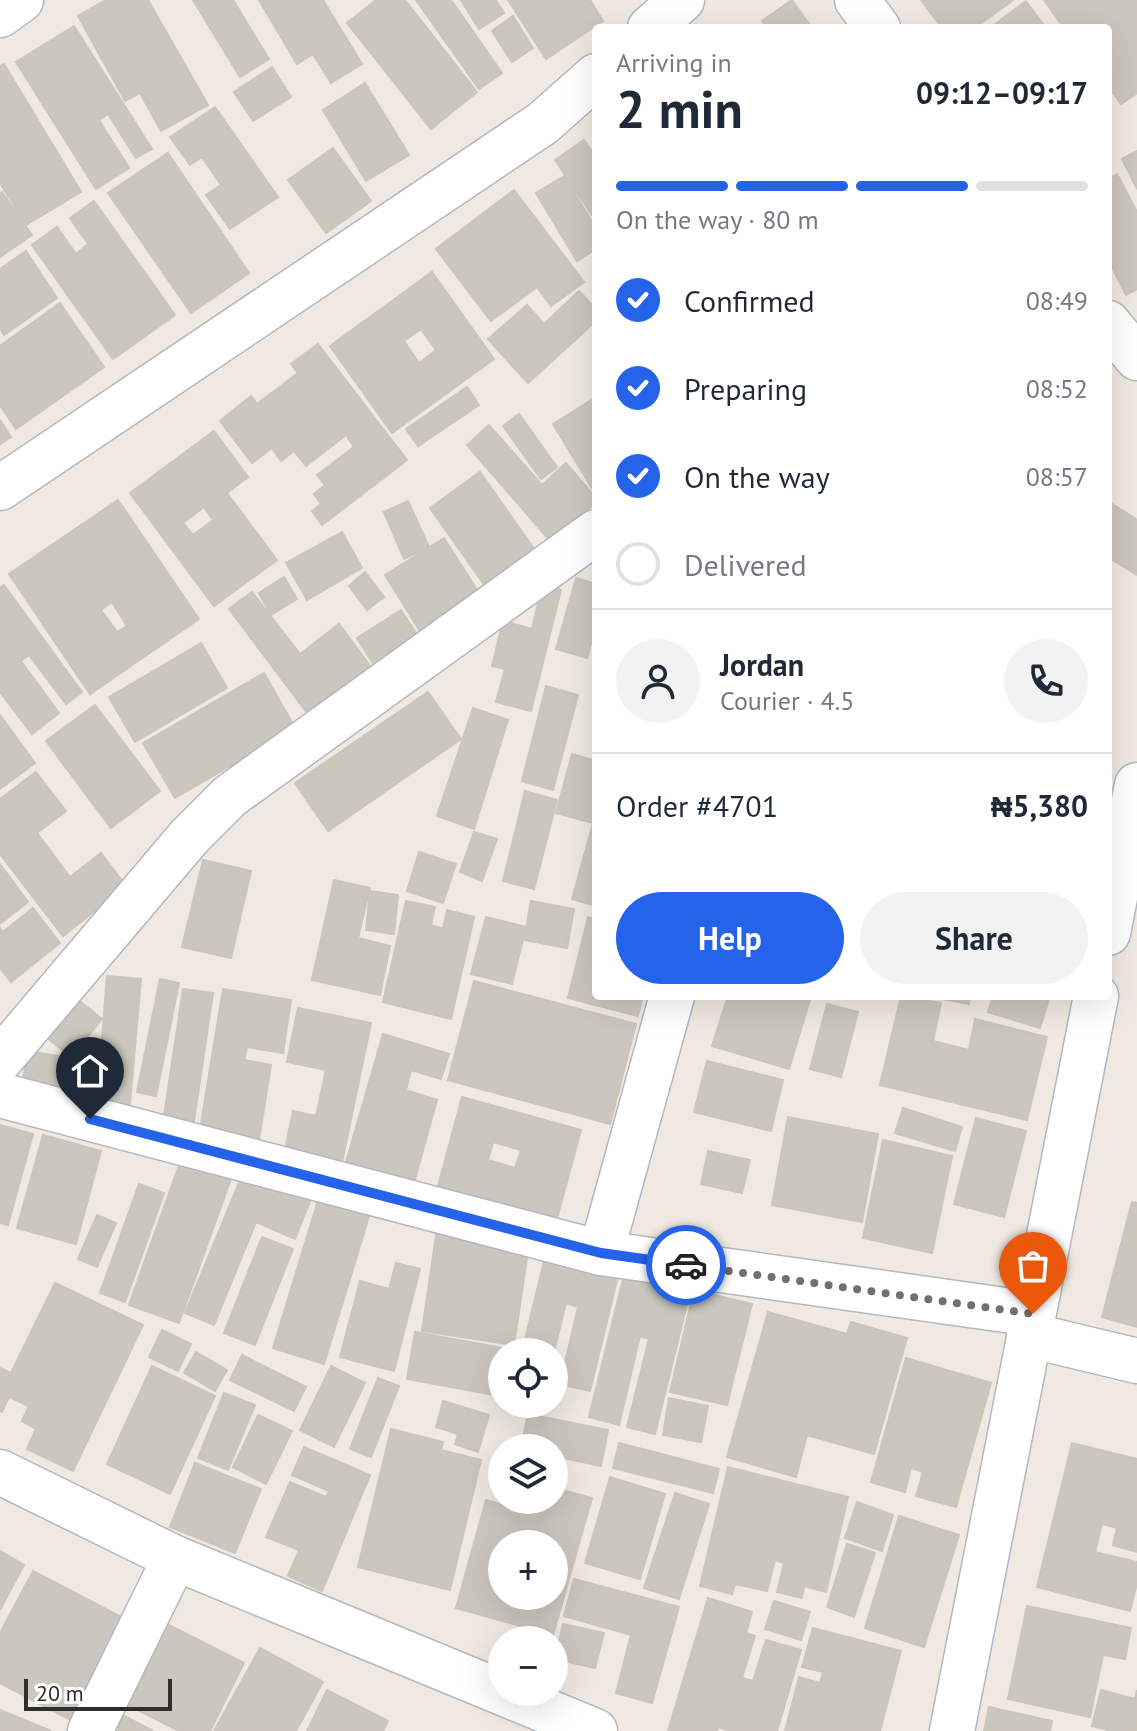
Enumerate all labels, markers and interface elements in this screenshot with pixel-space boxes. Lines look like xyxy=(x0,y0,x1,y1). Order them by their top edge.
text: Arriving in xyxy=(616,46,732,79)
text: 09:12–09:17 xyxy=(916,73,1088,112)
text: 2 min xyxy=(616,75,743,142)
text: On the way · 80 m xyxy=(616,203,819,236)
icon: check xyxy=(616,278,660,322)
text: Confirmed xyxy=(684,281,815,320)
text: 08:49 xyxy=(1026,284,1088,317)
icon: check xyxy=(616,366,660,410)
text: Preparing xyxy=(684,369,807,408)
text: 08:52 xyxy=(1026,372,1088,405)
icon: check xyxy=(616,454,660,498)
text: On the way xyxy=(684,457,830,496)
text: 08:57 xyxy=(1026,460,1088,493)
text: Delivered xyxy=(684,545,807,584)
button: person xyxy=(616,639,700,723)
button: phone xyxy=(1004,639,1088,723)
text: Jordan xyxy=(720,645,804,684)
text: Courier · 4.5 xyxy=(720,684,854,717)
text: Order #4701 xyxy=(616,786,778,825)
text: ₦5,380 xyxy=(991,786,1088,825)
button: Help xyxy=(616,892,844,984)
button: Share xyxy=(860,892,1088,984)
pin xyxy=(56,1037,124,1119)
icon: home xyxy=(68,1049,112,1093)
courier xyxy=(646,1225,726,1305)
pin xyxy=(999,1232,1067,1314)
icon: car xyxy=(664,1243,708,1287)
icon: bag xyxy=(1011,1244,1055,1288)
map controls xyxy=(488,1338,568,1706)
button: locate xyxy=(488,1338,568,1418)
button: layers xyxy=(488,1434,568,1514)
button: + xyxy=(488,1530,568,1610)
button: − xyxy=(488,1626,568,1706)
scale bar xyxy=(24,1675,172,1711)
text: 20 m xyxy=(36,1679,84,1707)

